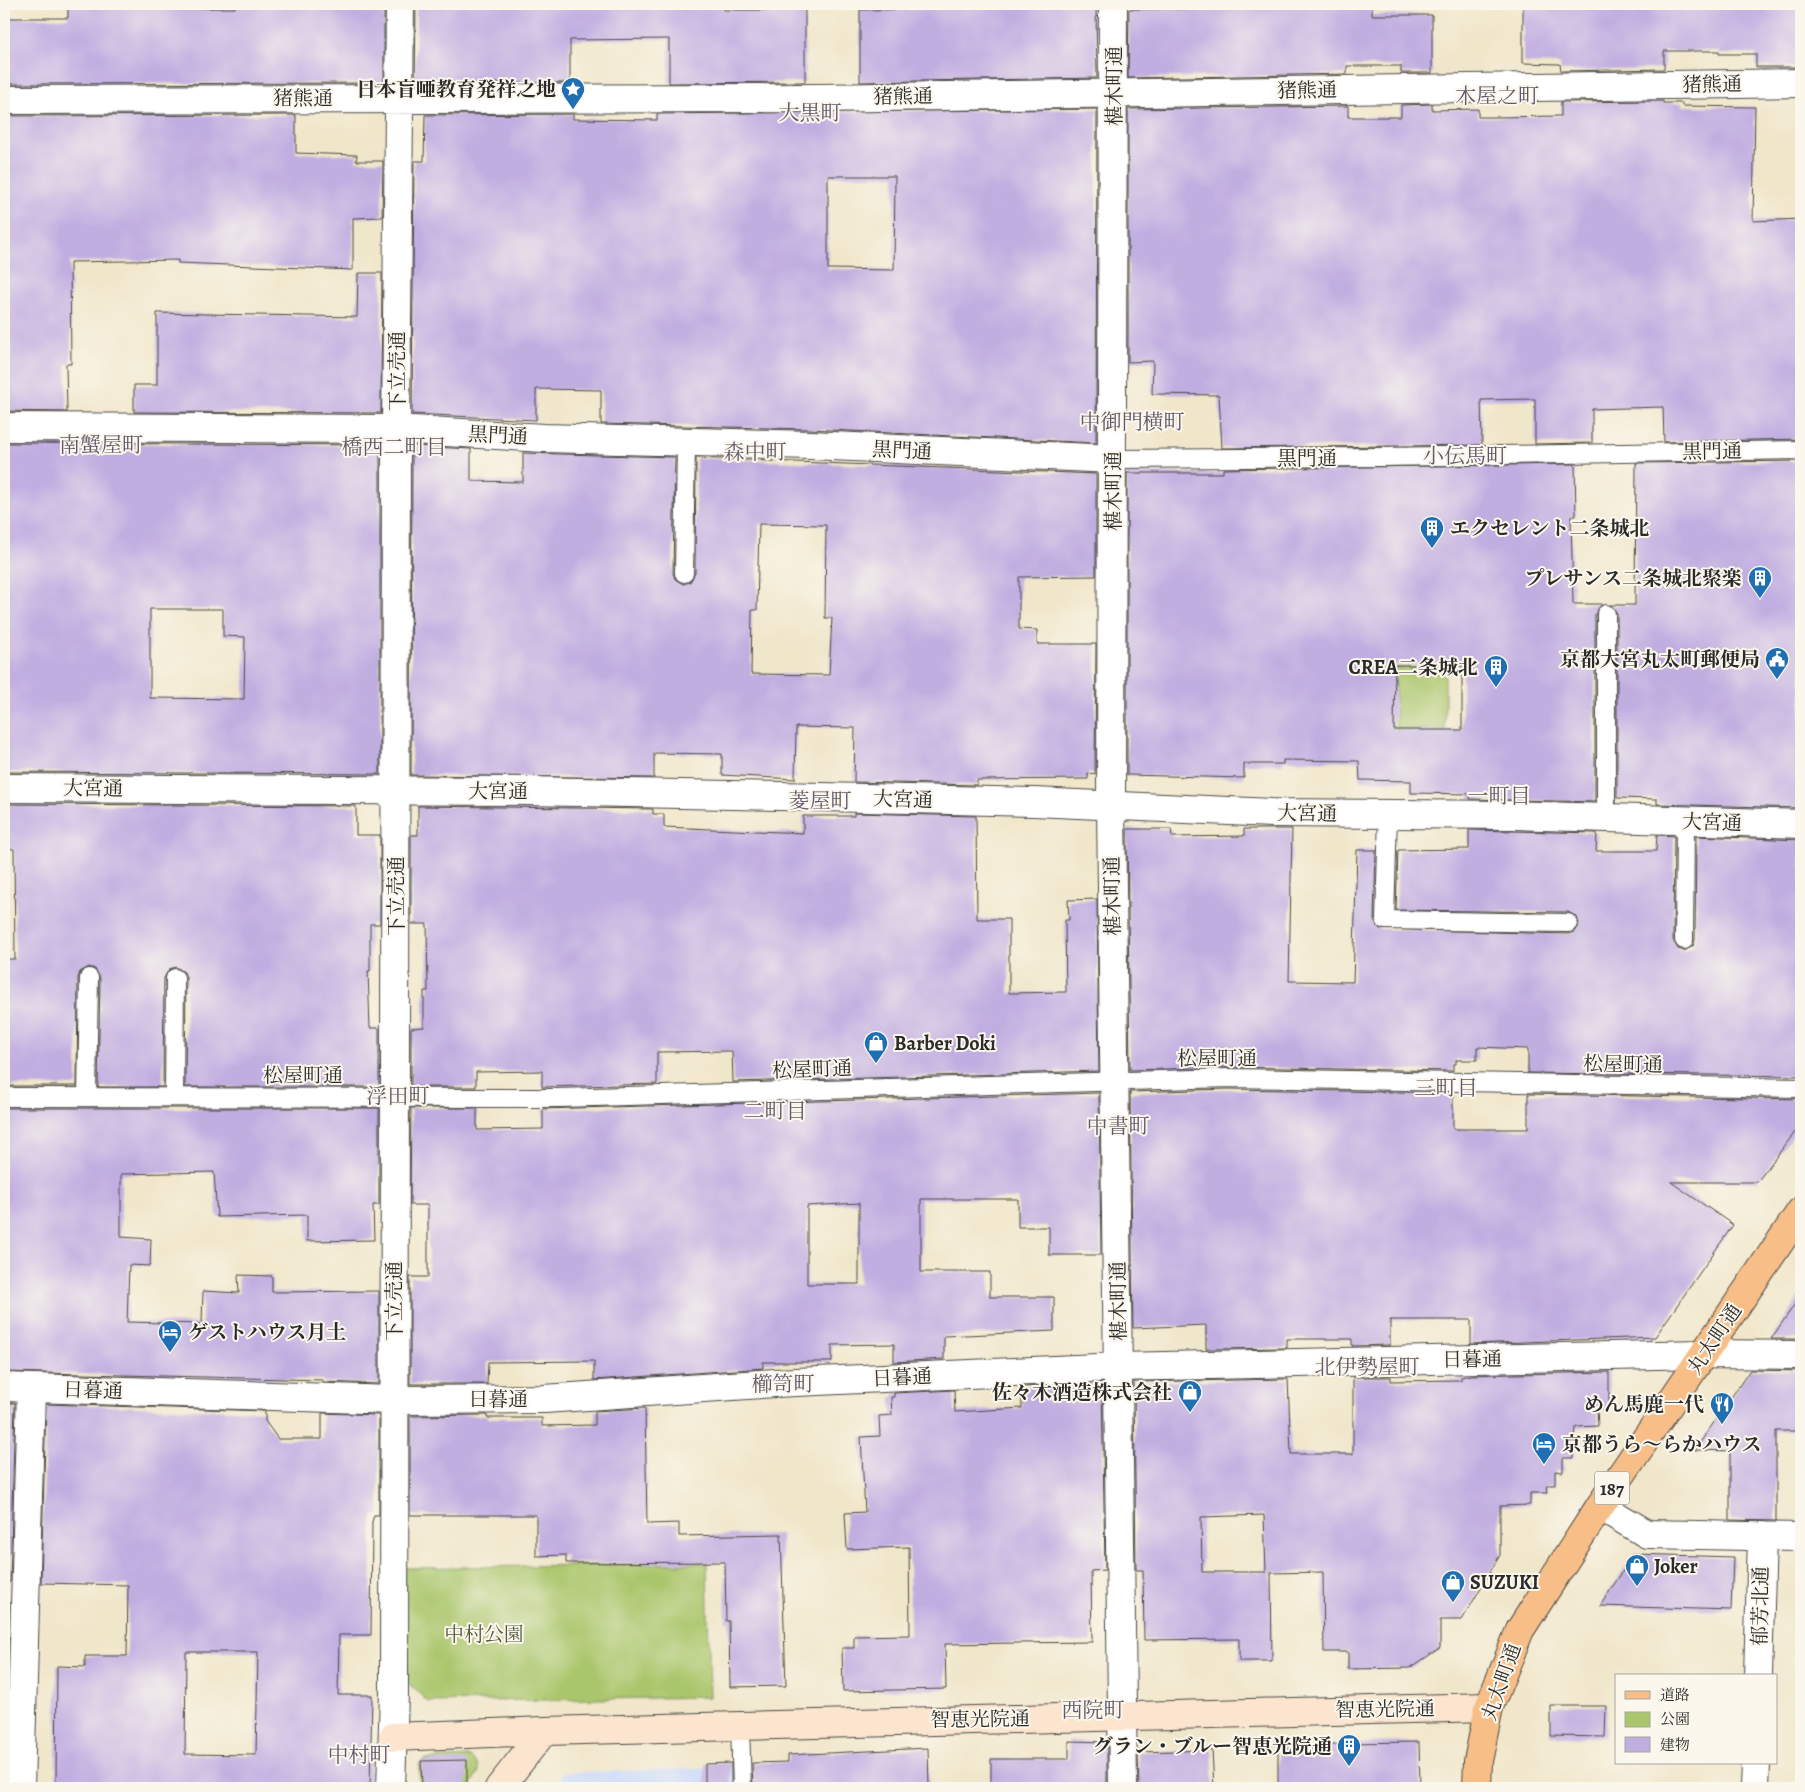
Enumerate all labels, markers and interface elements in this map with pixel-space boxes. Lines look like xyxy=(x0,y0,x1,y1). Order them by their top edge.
street label: 椹木町通 xyxy=(1101,46,1128,126)
street label: 猪熊通 xyxy=(1682,70,1742,99)
place label: 日本盲唖教育発祥之地 xyxy=(356,76,556,103)
place icon: 日本盲唖教育発祥之地 xyxy=(560,76,586,110)
street label: 猪熊通 xyxy=(1277,76,1337,105)
street label: 猪熊通 xyxy=(873,82,933,111)
district label: 木屋之町 xyxy=(1455,82,1539,110)
street label: 猪熊通 xyxy=(273,85,333,112)
district label: 大黒町 xyxy=(779,99,842,127)
street label: 下立売通 xyxy=(384,331,411,411)
district label: 中御門横町 xyxy=(1080,408,1185,436)
street label: 黒門通 xyxy=(467,420,529,451)
district label: 南蟹屋町 xyxy=(59,431,143,459)
district label: 橋西二町目 xyxy=(342,433,447,461)
street label: 黒門通 xyxy=(871,435,933,466)
street label: 黒門通 xyxy=(1682,437,1742,466)
district label: 森中町 xyxy=(724,438,787,466)
district label: 小伝馬町 xyxy=(1423,442,1507,470)
street label: 黒門通 xyxy=(1277,445,1337,472)
street label: 椹木町通 xyxy=(1100,451,1127,531)
building icon: エクセレント二条城北 xyxy=(1419,515,1445,549)
place label: エクセレント二条城北 xyxy=(1450,515,1650,542)
place label: プレサンス二条城北聚楽 xyxy=(1524,565,1742,592)
building icon: プレサンス二条城北聚楽 xyxy=(1747,565,1773,599)
place label: 京都大宮丸太町郵便局 xyxy=(1560,646,1760,673)
public building icon: 京都大宮丸太町郵便局 xyxy=(1764,646,1790,680)
place label: CREA二条城北 xyxy=(1348,654,1478,681)
building icon: CREA二条城北 xyxy=(1483,654,1509,688)
street label: 大宮通 xyxy=(63,774,123,803)
street label: 大宮通 xyxy=(468,778,528,805)
district label: 一町目 xyxy=(1468,782,1531,810)
street label: 大宮通 xyxy=(873,785,933,814)
district label: 菱屋町 xyxy=(789,787,852,815)
street label: 大宮通 xyxy=(1277,799,1337,828)
street label: 大宮通 xyxy=(1682,808,1742,837)
street label: 下立売通 xyxy=(383,856,410,936)
street label: 椹木町通 xyxy=(1098,856,1127,936)
shop icon: Barber Doki xyxy=(863,1030,889,1064)
place label: Barber Doki xyxy=(894,1030,996,1057)
street label: 松屋町通 xyxy=(1177,1045,1257,1072)
street label: 松屋町通 xyxy=(1583,1050,1663,1079)
street label: 松屋町通 xyxy=(772,1055,852,1084)
street label: 松屋町通 xyxy=(263,1062,343,1089)
district label: 三町目 xyxy=(1415,1074,1478,1102)
district label: 浮田町 xyxy=(367,1082,430,1110)
district label: 二町目 xyxy=(744,1097,807,1125)
district label: 中書町 xyxy=(1087,1112,1150,1140)
street label: 下立売通 xyxy=(381,1261,408,1341)
street label: 椹木町通 xyxy=(1104,1261,1133,1341)
street label: 丸太町通 xyxy=(1681,1299,1748,1380)
hotel icon: ゲストハウス月土 xyxy=(157,1319,183,1353)
place label: ゲストハウス月土 xyxy=(188,1319,346,1346)
street label: 日暮通 xyxy=(1442,1345,1502,1374)
district label: 北伊勢屋町 xyxy=(1315,1353,1420,1381)
street label: 日暮通 xyxy=(871,1362,933,1393)
district label: 櫛笥町 xyxy=(752,1370,815,1398)
street label: 日暮通 xyxy=(63,1376,123,1405)
place label: 佐々木酒造株式会社 xyxy=(992,1379,1172,1406)
shop icon: 佐々木酒造株式会社 xyxy=(1177,1379,1203,1413)
street label: 日暮通 xyxy=(468,1386,528,1413)
place label: めん馬鹿一代 xyxy=(1584,1391,1704,1418)
restaurant icon: めん馬鹿一代 xyxy=(1709,1391,1735,1425)
hotel icon: 京都うら〜らかハウス xyxy=(1531,1431,1557,1465)
place label: 京都うら〜らかハウス xyxy=(1562,1431,1761,1458)
road number: 187 xyxy=(1594,1472,1630,1505)
shop icon: Joker xyxy=(1624,1553,1650,1587)
place label: Joker xyxy=(1654,1553,1698,1580)
street label: 郁芳北通 xyxy=(1746,1566,1775,1646)
shop icon: SUZUKI xyxy=(1440,1569,1466,1603)
place label: SUZUKI xyxy=(1470,1569,1539,1596)
park label: 中村公園 xyxy=(444,1621,524,1648)
street label: 丸太町通 xyxy=(1476,1640,1527,1724)
legend xyxy=(1615,1674,1778,1764)
text: 道路 xyxy=(1660,1685,1690,1705)
street label: 智恵光院通 xyxy=(1335,1695,1435,1724)
district label: 西院町 xyxy=(1062,1696,1125,1724)
street label: 智恵光院通 xyxy=(930,1705,1030,1734)
text: 公園 xyxy=(1660,1709,1690,1729)
place label: グラン・ブルー智恵光院通 xyxy=(1093,1733,1332,1760)
building icon: グラン・ブルー智恵光院通 xyxy=(1336,1733,1362,1767)
text: 建物 xyxy=(1660,1735,1690,1755)
district label: 中村町 xyxy=(328,1741,391,1769)

